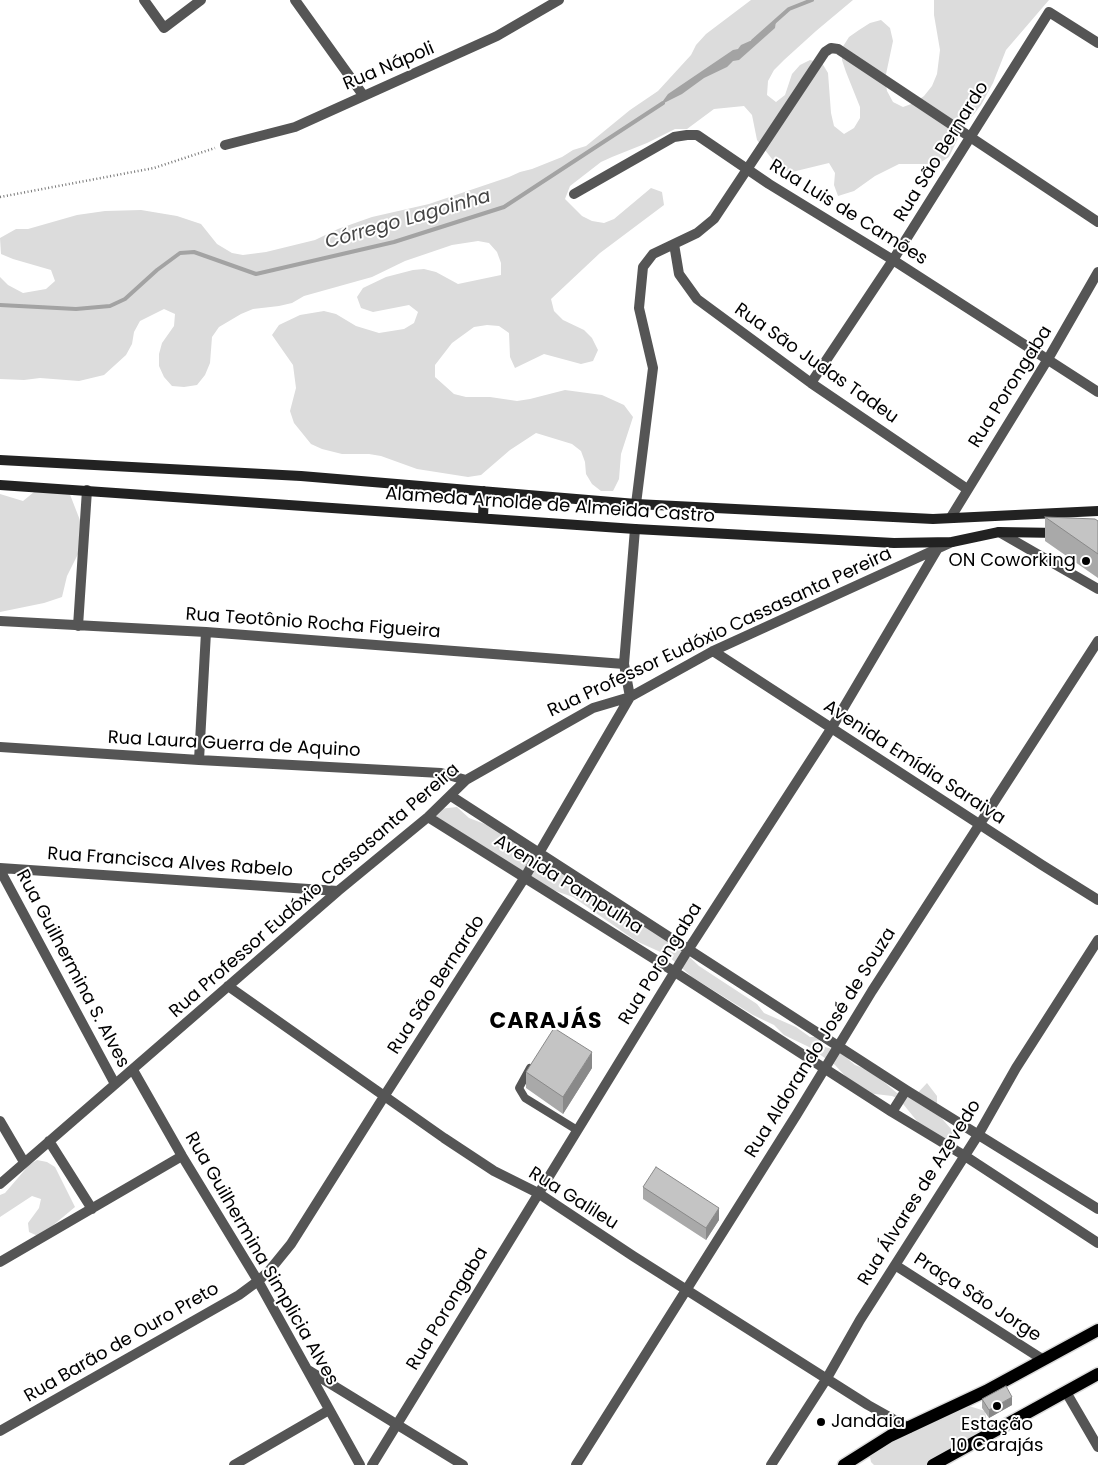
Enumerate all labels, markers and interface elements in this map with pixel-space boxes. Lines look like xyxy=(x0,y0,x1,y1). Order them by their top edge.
street label: Rua Nápoli xyxy=(340,38,438,96)
street label: Rua São Bernardo xyxy=(890,78,994,226)
street label: Rua Luis de Camões xyxy=(765,156,931,270)
water label: Córrego Lagoinha xyxy=(323,185,493,255)
street label: Rua São Judas Tadeu xyxy=(730,299,902,429)
street label: Rua Porongaba xyxy=(965,322,1057,452)
street label: Alameda Arnolde de Almeida Castro xyxy=(385,484,715,528)
street label: Rua Professor Eudóxio Cassasanta Pereira xyxy=(544,544,896,722)
place label: ON Coworking xyxy=(949,550,1076,572)
marker: ON Coworking xyxy=(1080,555,1092,567)
street label: Rua Teotônio Rocha Figueira xyxy=(185,604,441,644)
street label: Avenida Emídia Saraiva xyxy=(819,696,1009,830)
street label: Rua Laura Guerra de Aquino xyxy=(107,728,361,762)
street label: Rua Professor Eudóxio Cassasanta Pereira xyxy=(166,759,464,1023)
street label: Avenida Pampulha xyxy=(490,830,646,940)
street label: Rua Francisca Alves Rabelo xyxy=(47,844,293,882)
street label: Rua Guilhermina S. Alves xyxy=(11,866,133,1072)
street label: Rua Porongaba xyxy=(615,899,707,1029)
street label: Rua São Bernardo xyxy=(384,911,490,1059)
street label: Rua Aldorando José de Souza xyxy=(741,924,901,1162)
district label: CARAJÁS xyxy=(489,1009,603,1035)
street label: Rua Álvares de Azevedo xyxy=(854,1096,986,1290)
street label: Rua Guilhermina Simplicia Alves xyxy=(179,1129,343,1389)
street label: Rua Galileu xyxy=(524,1163,622,1235)
street label: Rua Porongaba xyxy=(403,1244,493,1374)
street label: Praça São Jorge xyxy=(909,1249,1045,1347)
street label: Rua Barão de Ouro Preto xyxy=(21,1278,223,1408)
marker: Estação 10 Carajás xyxy=(991,1400,1003,1412)
place label: Jandaia xyxy=(831,1411,905,1433)
place label: Estação 10 Carajás xyxy=(951,1414,1043,1456)
marker: Jandaia xyxy=(815,1416,827,1428)

